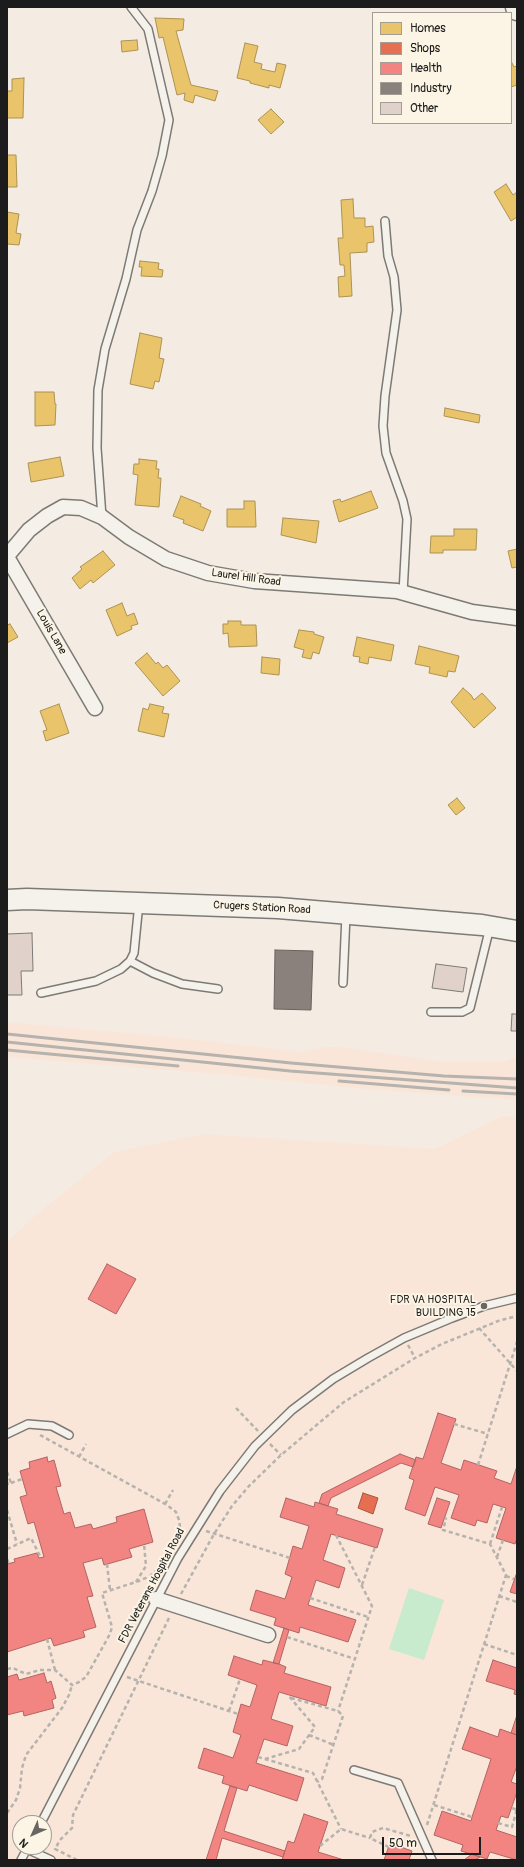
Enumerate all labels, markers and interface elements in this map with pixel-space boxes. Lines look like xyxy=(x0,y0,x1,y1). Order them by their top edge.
legend xyxy=(372,12,512,124)
text: Homes xyxy=(410,21,446,36)
text: Shops xyxy=(410,41,440,56)
text: Health xyxy=(410,61,442,76)
text: Industry xyxy=(410,81,452,96)
text: Other xyxy=(410,101,438,116)
street label: Laurel Hill Road xyxy=(210,567,282,589)
street label: Louis Lane xyxy=(33,607,69,657)
street label: Crugers Station Road xyxy=(213,899,311,917)
place label: FDR VA HOSPITAL BUILDING 15 xyxy=(390,1293,476,1319)
marker: FDR VA HOSPITAL BUILDING 15 xyxy=(479,1301,489,1311)
street label: FDR Veterans Hospital Road xyxy=(116,1526,188,1646)
north arrow xyxy=(12,1815,52,1855)
scale bar xyxy=(384,1829,483,1855)
text: N xyxy=(17,1836,31,1850)
text: 50 m xyxy=(389,1836,417,1851)

